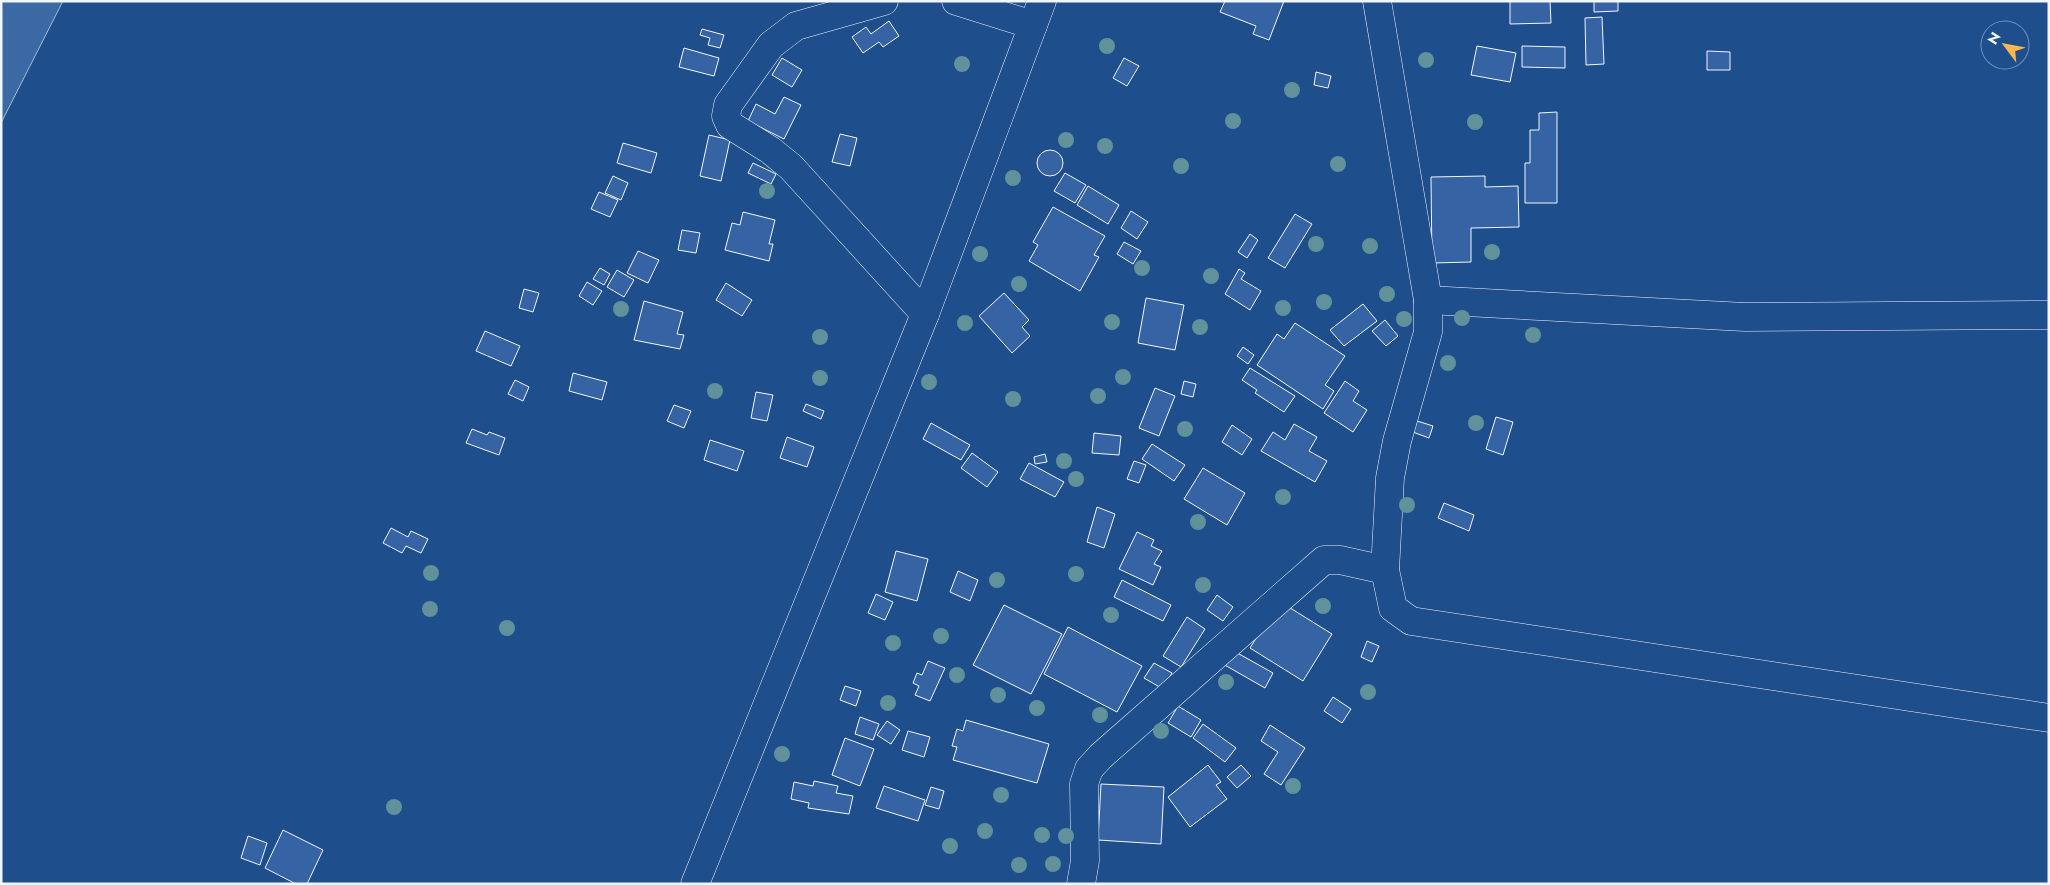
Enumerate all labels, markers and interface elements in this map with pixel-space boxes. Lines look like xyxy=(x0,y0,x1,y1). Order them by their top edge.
north arrow xyxy=(1980,20,2030,70)
text: N xyxy=(1983,28,2005,48)

